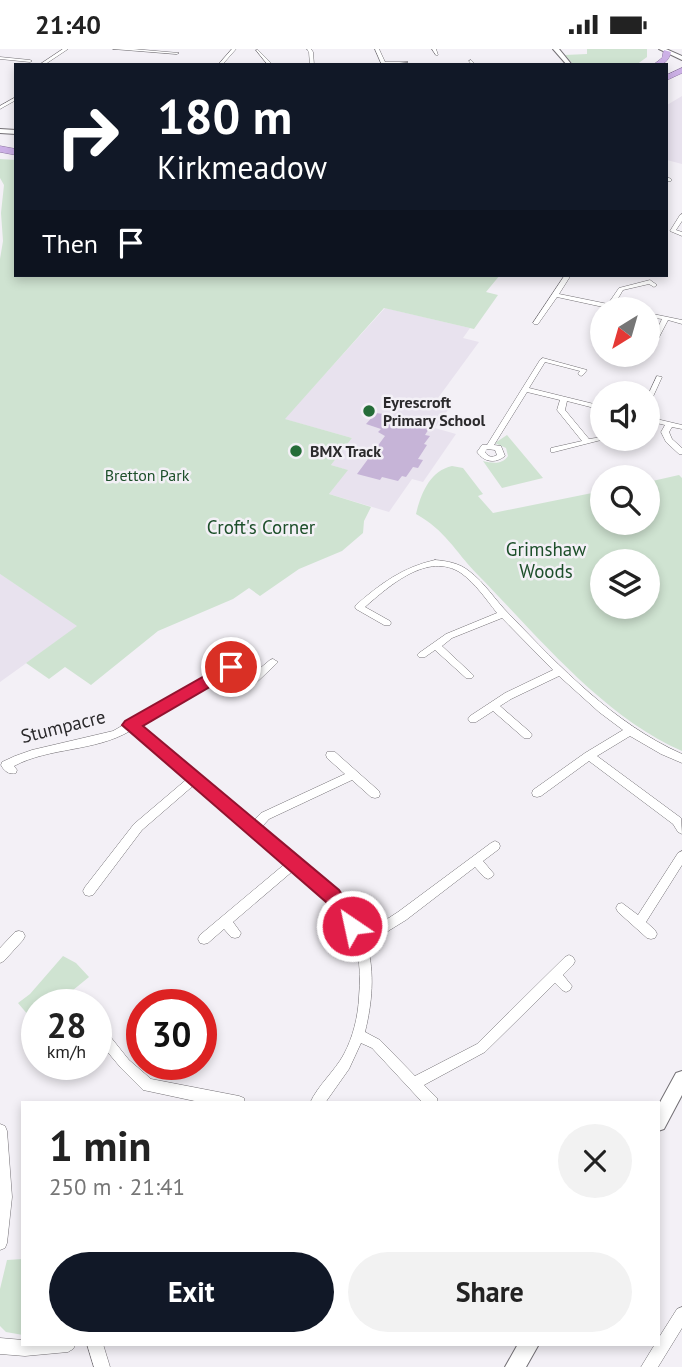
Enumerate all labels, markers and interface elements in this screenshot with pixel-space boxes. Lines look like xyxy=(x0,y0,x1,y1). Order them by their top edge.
text: 21:40 xyxy=(35,8,101,41)
text: 180 m xyxy=(157,84,292,148)
icon: right xyxy=(42,91,133,182)
text: Kirkmeadow xyxy=(157,146,327,188)
icon: arrive xyxy=(112,224,150,262)
text: Then xyxy=(42,227,98,260)
north arrow xyxy=(590,297,660,367)
map controls xyxy=(590,297,660,619)
button: sound xyxy=(590,381,660,451)
place label: Eyrescroft Primary School xyxy=(383,392,485,430)
marker: Eyrescroft Primary School xyxy=(361,403,377,419)
place label: BMX Track xyxy=(310,441,381,461)
marker: BMX Track xyxy=(288,443,304,459)
park label: Bretton Park xyxy=(105,465,190,485)
button: search xyxy=(590,465,660,535)
park label: Croft's Corner xyxy=(207,515,316,539)
park label: Grimshaw Woods xyxy=(506,537,586,583)
button: layers xyxy=(590,549,660,619)
pin xyxy=(201,637,261,697)
icon: arrive xyxy=(212,648,250,686)
street label: Stumpacre xyxy=(18,704,108,748)
position arrow xyxy=(315,889,389,963)
speed limit sign: 30 xyxy=(126,989,217,1080)
text: 28 xyxy=(47,1002,86,1048)
text: km/h xyxy=(47,1040,86,1063)
text: 1 min xyxy=(49,1118,151,1173)
button: close xyxy=(558,1124,632,1198)
text: 250 m · 21:41 xyxy=(49,1172,185,1201)
button: Exit xyxy=(49,1252,334,1332)
button: Share xyxy=(348,1252,632,1332)

